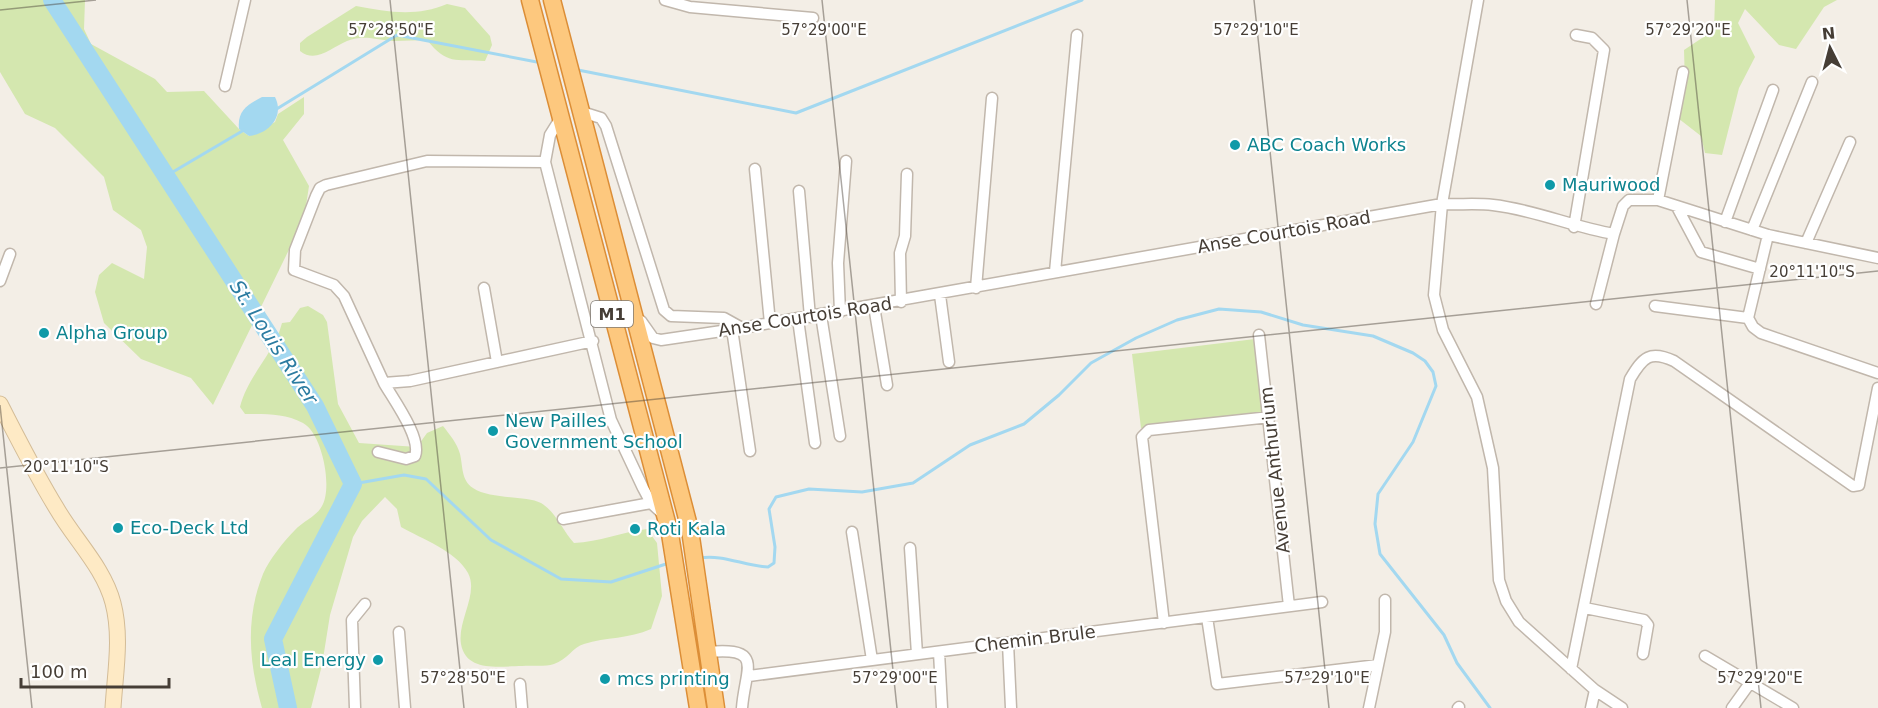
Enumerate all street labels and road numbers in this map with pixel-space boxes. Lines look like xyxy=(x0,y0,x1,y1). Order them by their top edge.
street label: Anse Courtois Road xyxy=(1196,206,1372,257)
street label: Anse Courtois Road xyxy=(717,292,893,341)
road number: M1 xyxy=(591,301,633,327)
street label: Avenue Anthurium xyxy=(1255,386,1294,554)
street label: Chemin Brule xyxy=(973,621,1097,656)

